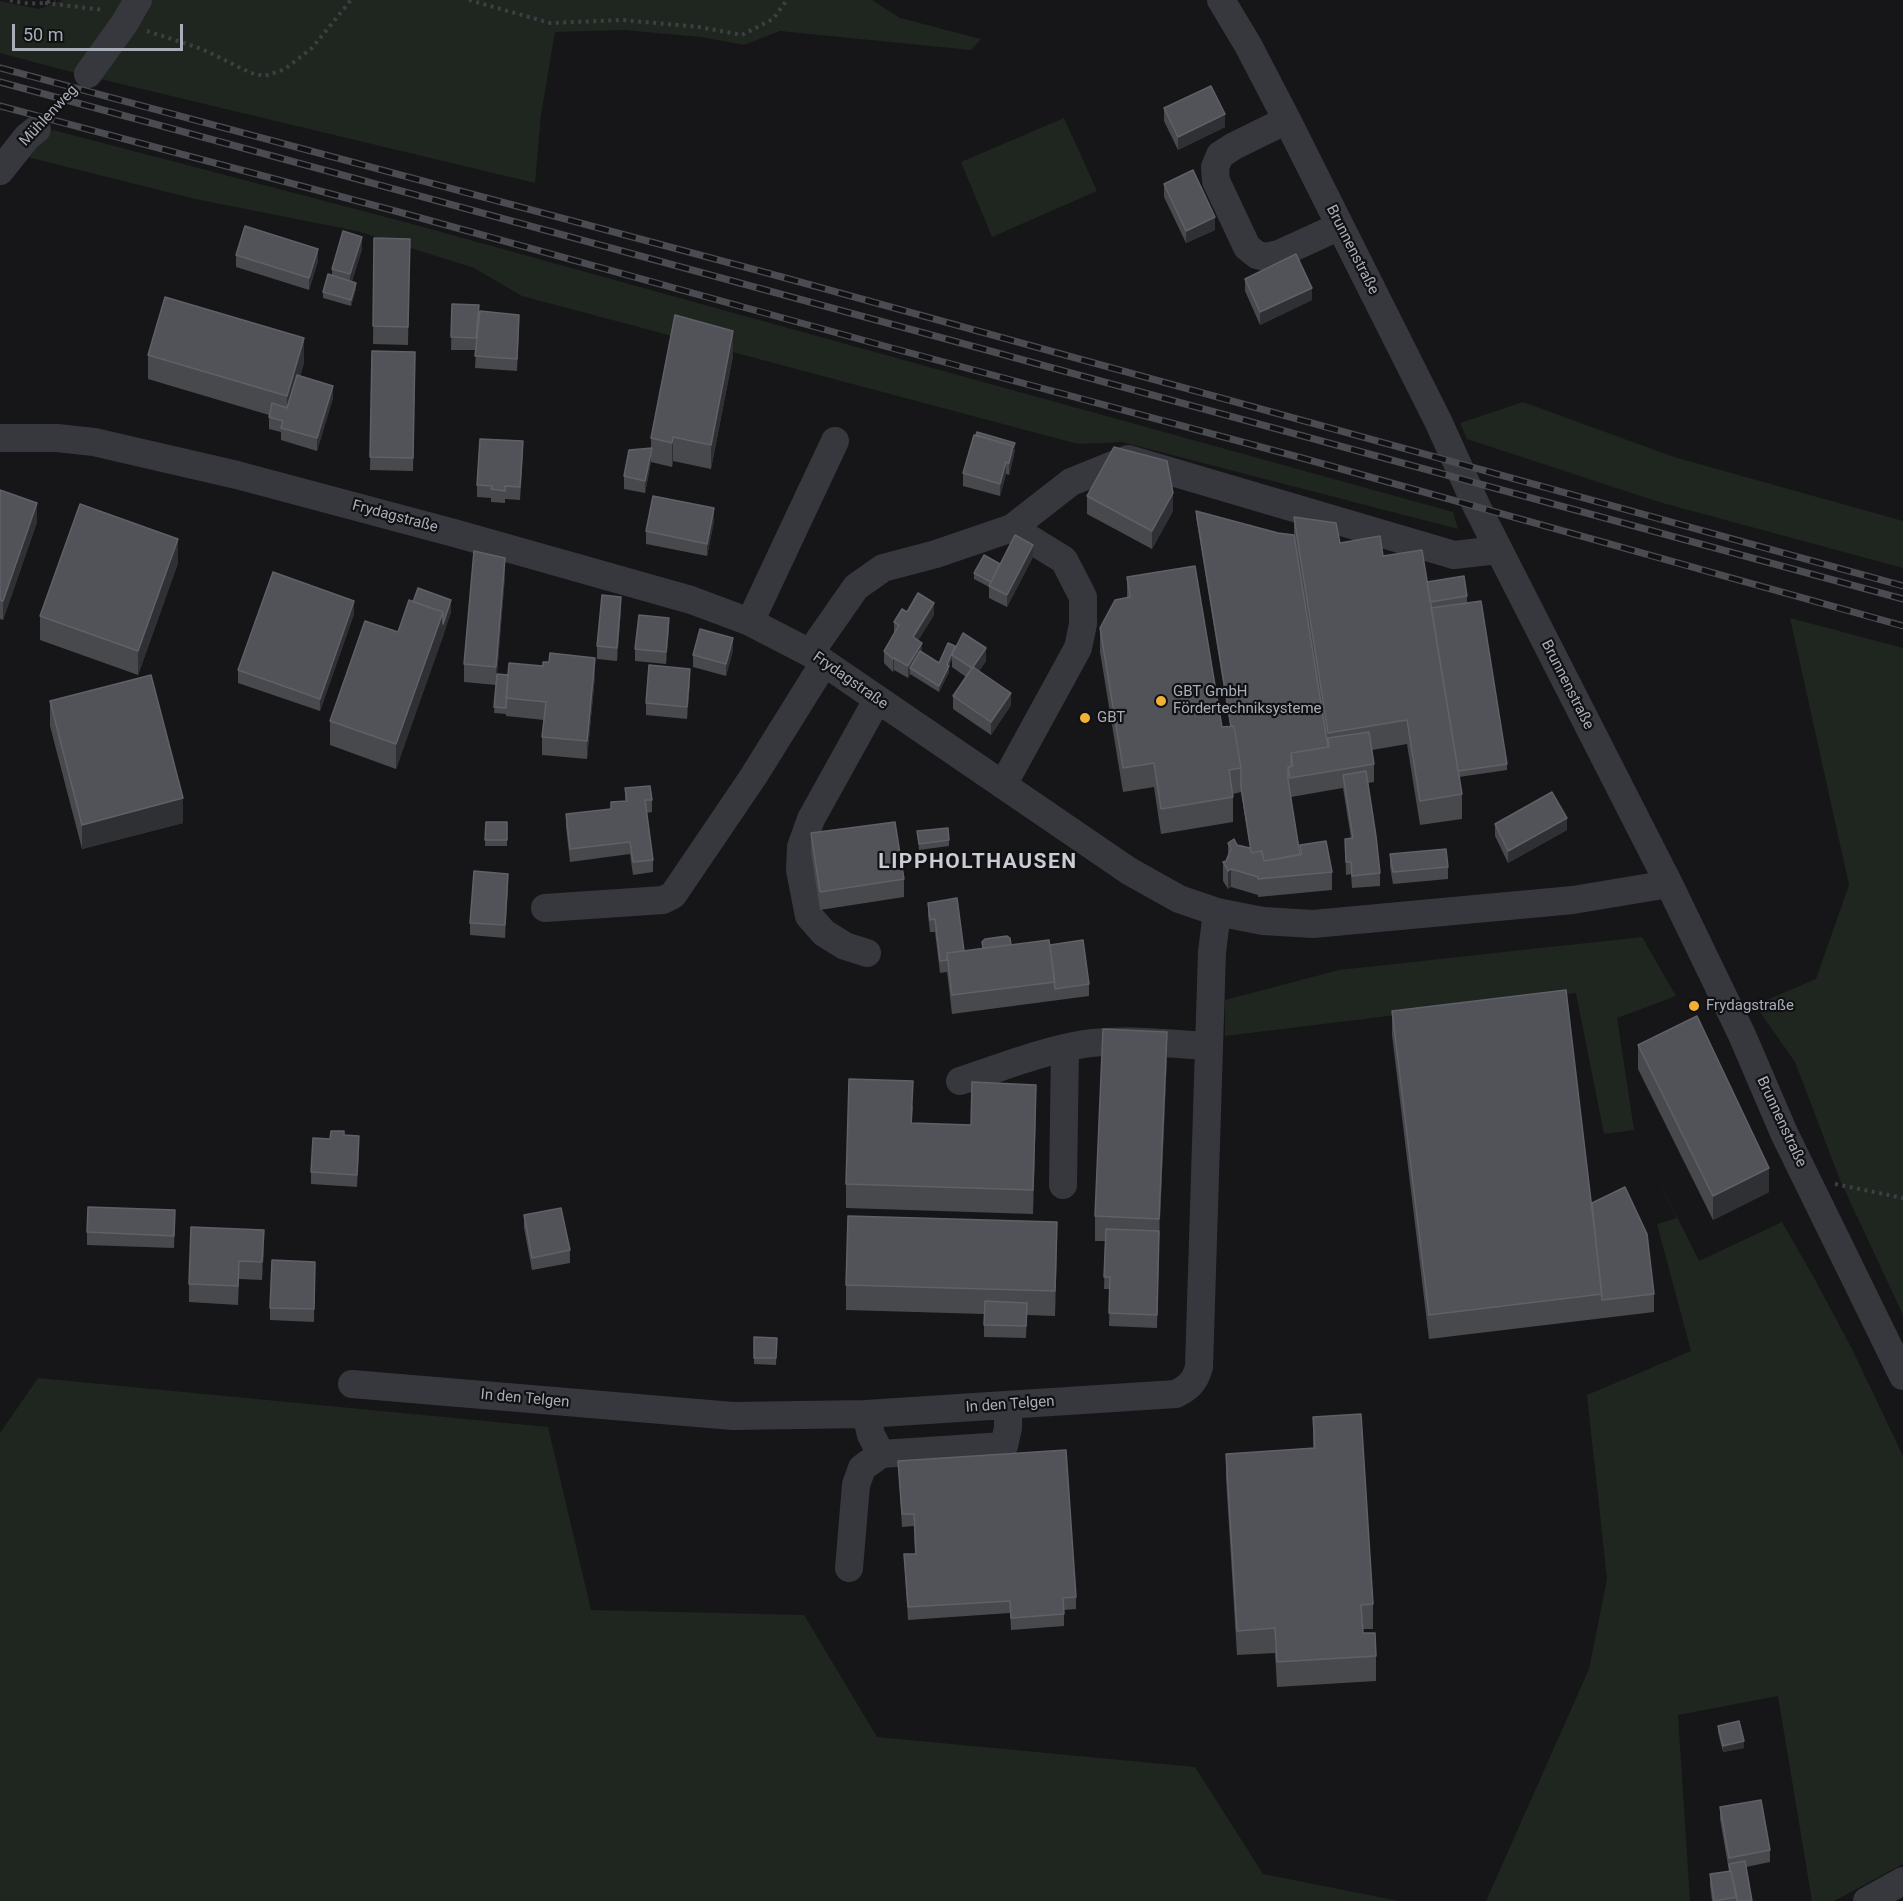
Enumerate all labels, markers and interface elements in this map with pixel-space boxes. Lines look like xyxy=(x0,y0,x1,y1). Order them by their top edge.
scale bar xyxy=(15,12,186,50)
text: 50 m xyxy=(23,24,63,45)
street label: Mühlenweg xyxy=(16,82,82,150)
street label: Brunnenstraße xyxy=(1322,202,1382,298)
street label: Frydagstraße xyxy=(350,497,440,537)
street label: Brunnenstraße xyxy=(1537,637,1597,733)
street label: Frydagstraße xyxy=(809,648,891,714)
place label: GBT GmbH Fördertechniksysteme xyxy=(1173,683,1322,718)
marker: GBT GmbH Fördertechniksysteme xyxy=(1154,694,1168,708)
place label: GBT xyxy=(1097,709,1125,727)
marker: GBT xyxy=(1078,711,1092,725)
district label: LIPPHOLTHAUSEN xyxy=(878,850,1078,876)
place label: Frydagstraße xyxy=(1706,997,1794,1015)
marker: Frydagstraße xyxy=(1687,999,1701,1013)
street label: Brunnenstraße xyxy=(1752,1074,1810,1170)
street label: In den Telgen xyxy=(480,1386,570,1412)
street label: In den Telgen xyxy=(965,1393,1055,1417)

